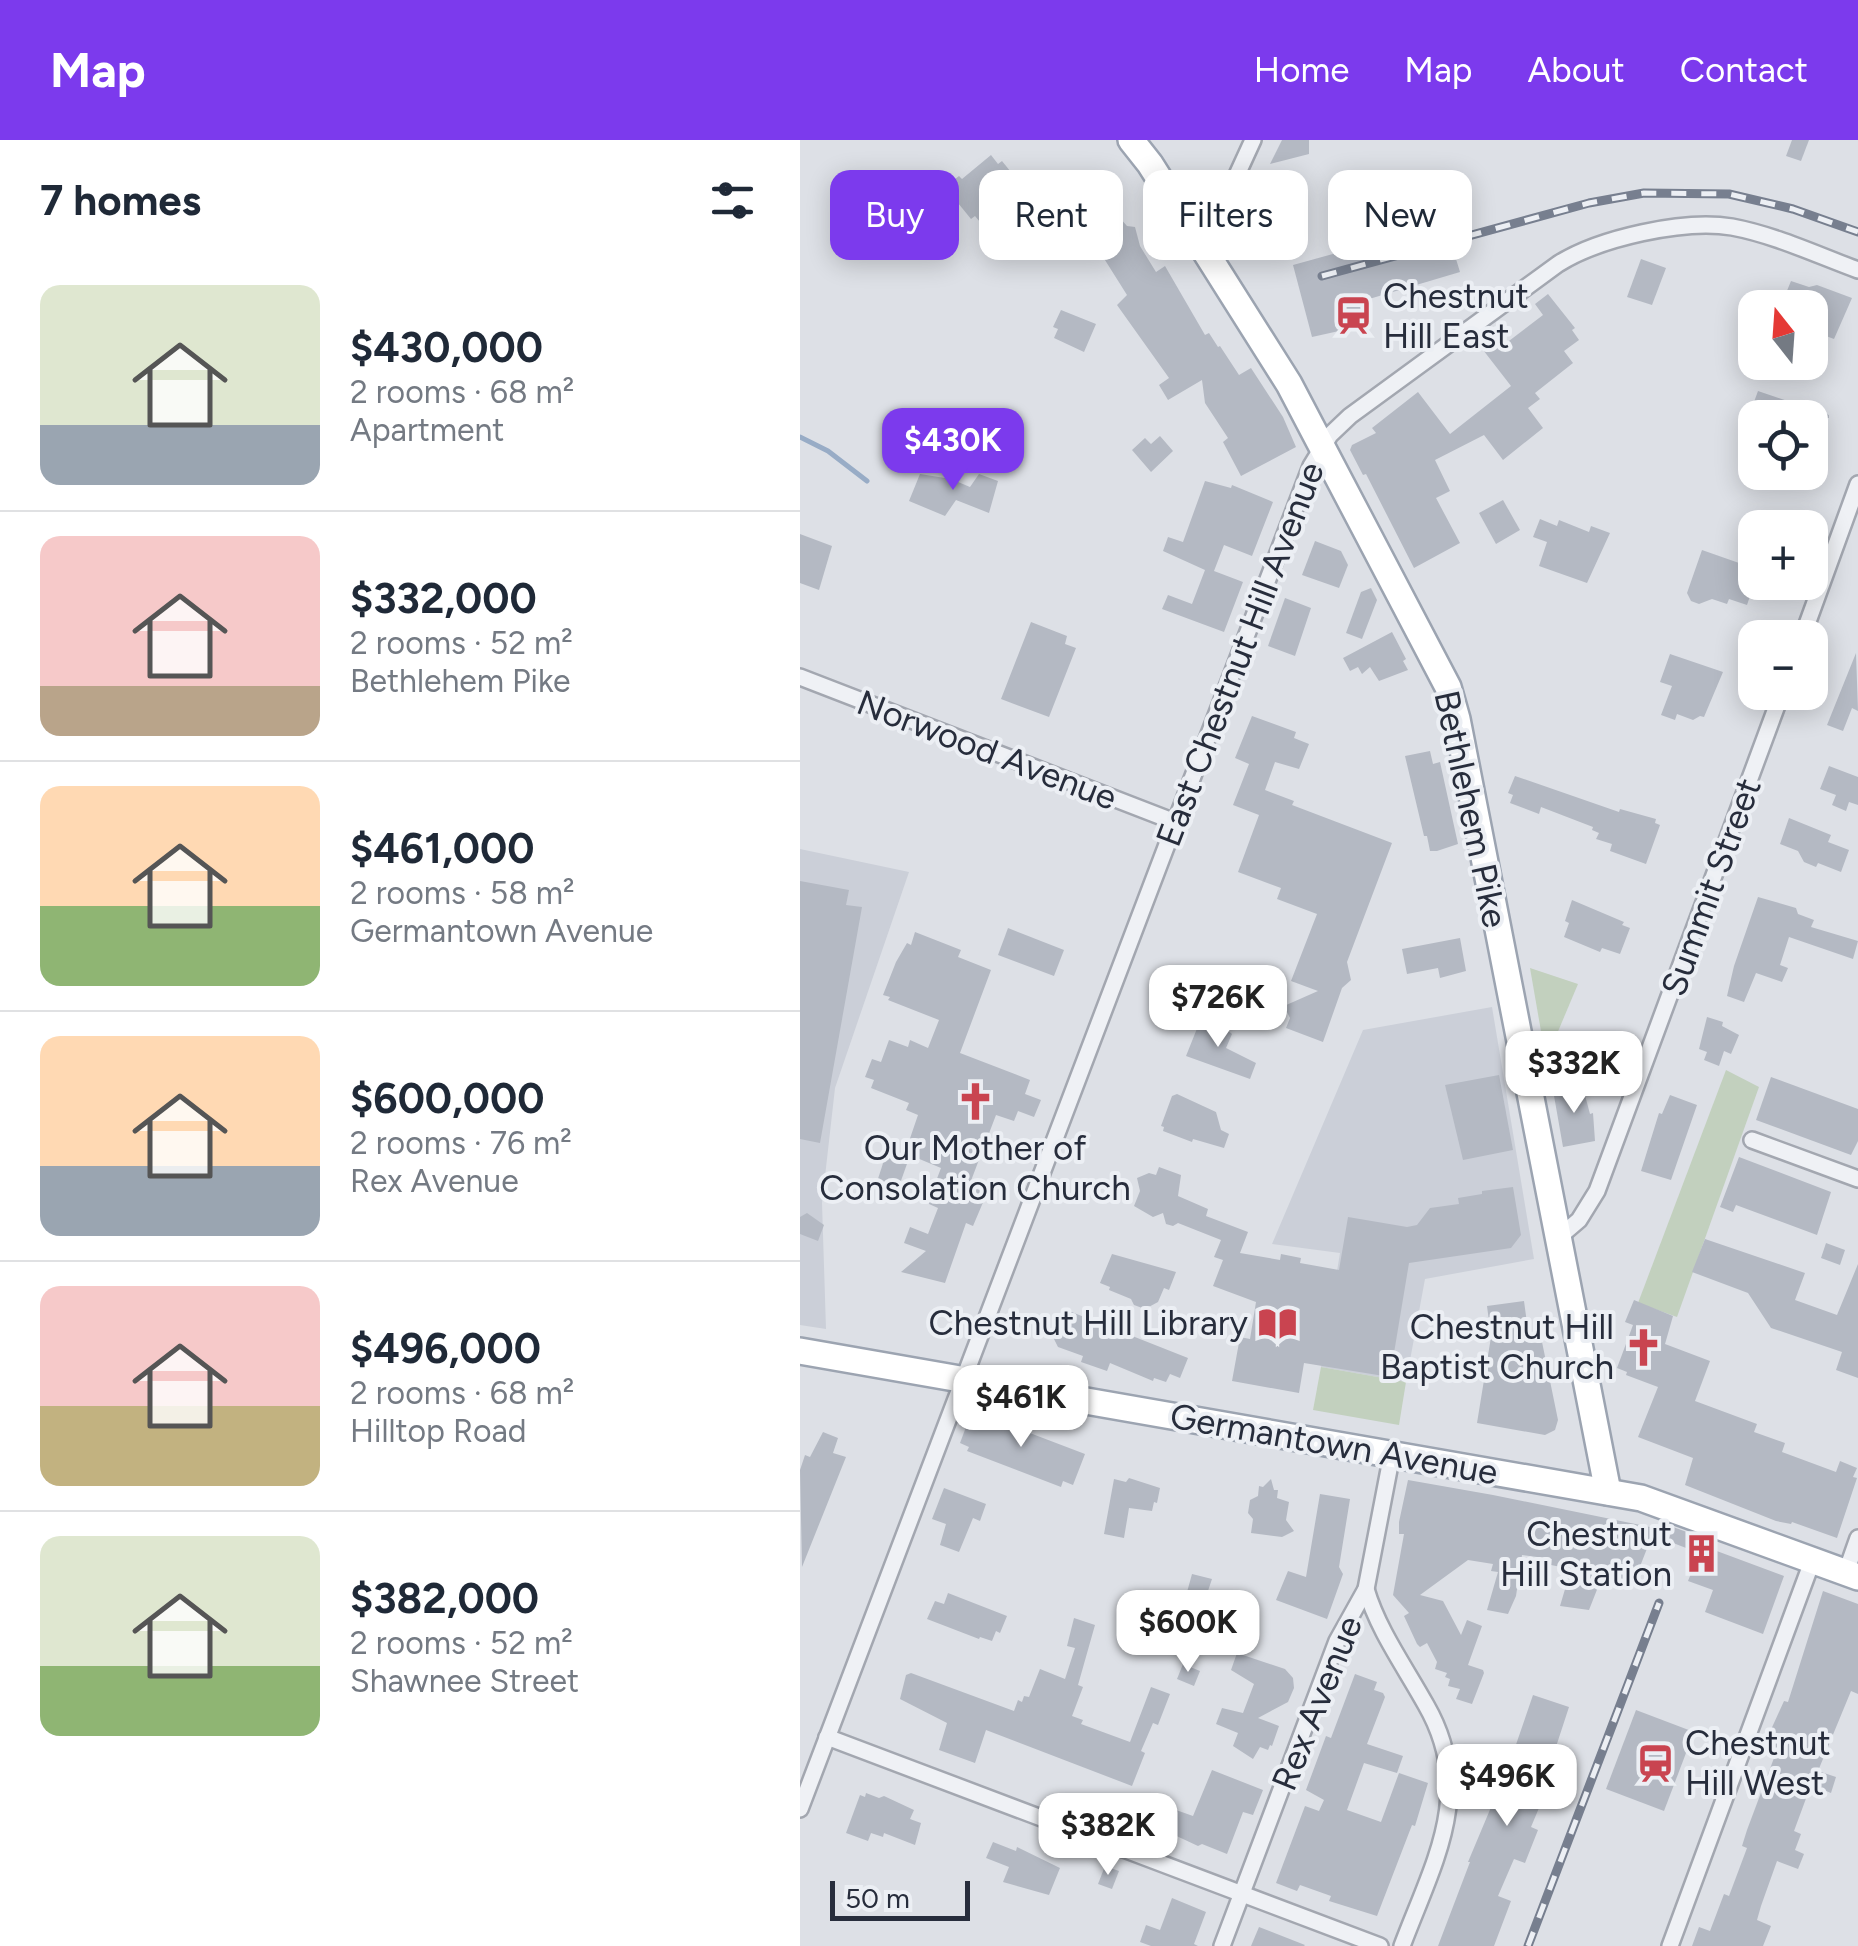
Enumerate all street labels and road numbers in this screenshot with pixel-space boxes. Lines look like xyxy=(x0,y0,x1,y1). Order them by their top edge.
street label: East Chestnut Hill Avenue xyxy=(1147,456,1333,852)
street label: Norwood Avenue xyxy=(851,681,1123,819)
street label: Bethlehem Pike xyxy=(1425,687,1517,931)
street label: Summit Street xyxy=(1652,772,1770,1002)
street label: Germantown Avenue xyxy=(1167,1395,1501,1493)
street label: Rex Avenue xyxy=(1263,1610,1371,1796)

